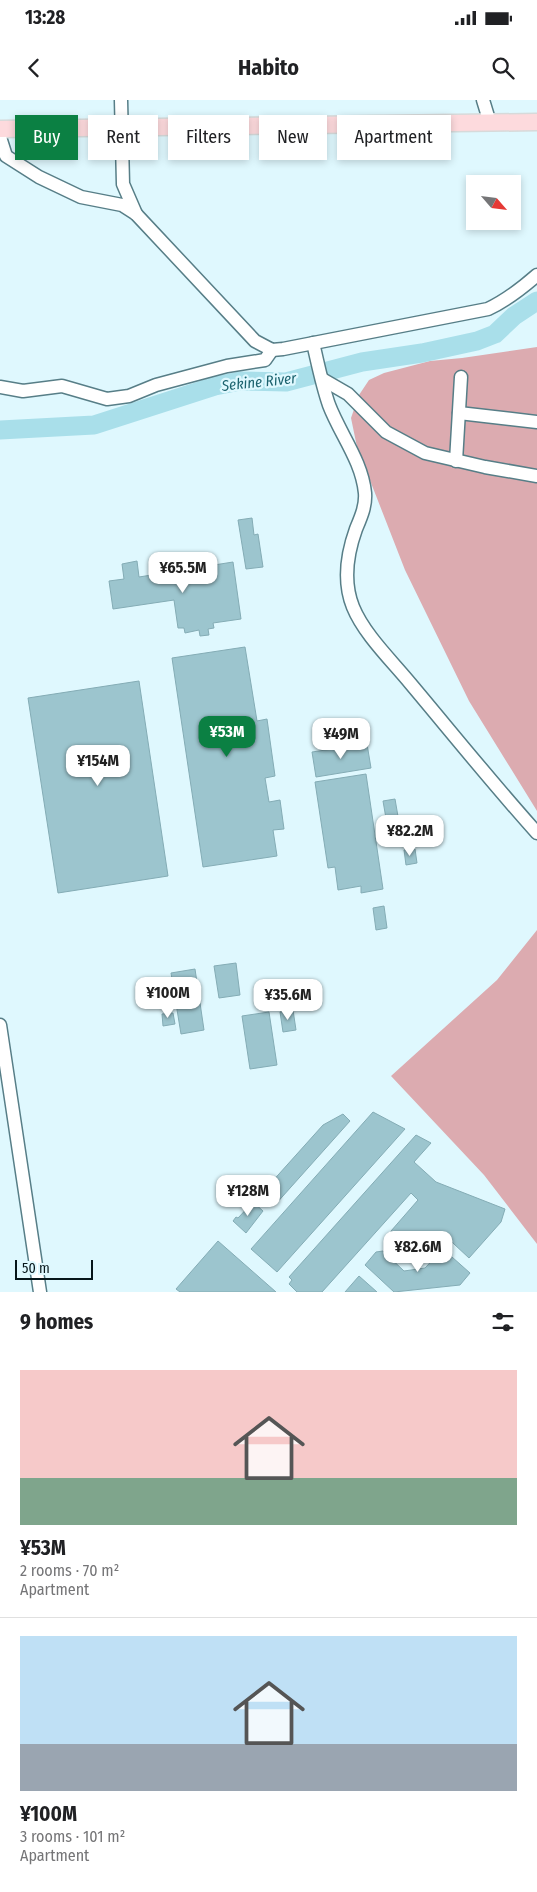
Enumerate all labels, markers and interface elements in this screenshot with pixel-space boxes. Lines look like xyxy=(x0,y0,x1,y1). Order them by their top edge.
text: 13:28 xyxy=(25,6,65,29)
icon: back xyxy=(20,54,48,82)
text: Habito xyxy=(238,54,299,81)
icon: search xyxy=(489,54,517,82)
chip: Buy xyxy=(15,115,78,160)
chip: Rent xyxy=(88,115,158,160)
chip: Filters xyxy=(168,115,249,160)
chip: New xyxy=(259,115,327,160)
chip: Apartment xyxy=(337,115,451,160)
north arrow xyxy=(466,175,521,230)
map controls xyxy=(466,175,521,230)
water label: Sekine River xyxy=(220,369,298,395)
pin: ¥65.5M xyxy=(142,552,224,594)
text: ¥65.5M xyxy=(159,558,207,577)
pin: ¥53M xyxy=(197,716,257,758)
pin: ¥49M xyxy=(311,718,371,760)
text: ¥53M xyxy=(210,722,244,741)
text: ¥49M xyxy=(323,724,359,743)
pin: ¥154M xyxy=(63,744,133,787)
text: ¥154M xyxy=(77,751,119,770)
pin: ¥82.2M xyxy=(369,814,451,857)
text: ¥82.2M xyxy=(387,821,433,840)
pin: ¥100M xyxy=(133,976,203,1019)
pin: ¥35.6M xyxy=(247,978,329,1021)
text: ¥100M xyxy=(146,983,190,1002)
text: ¥35.6M xyxy=(265,985,311,1004)
pin: ¥128M xyxy=(213,1174,283,1217)
text: ¥128M xyxy=(227,1181,269,1200)
pin: ¥82.6M xyxy=(377,1230,459,1273)
text: ¥82.6M xyxy=(394,1237,442,1256)
scale bar xyxy=(15,1257,92,1280)
text: 50 m xyxy=(22,1260,50,1277)
icon: filters xyxy=(489,1308,517,1336)
text: 9 homes xyxy=(20,1309,93,1335)
icon: home xyxy=(224,1403,314,1493)
text: ¥53M xyxy=(20,1535,66,1561)
text: 2 rooms · 70 m² xyxy=(20,1561,119,1580)
text: Apartment xyxy=(20,1580,89,1599)
icon: home xyxy=(224,1668,314,1758)
text: ¥100M xyxy=(20,1801,77,1827)
text: 3 rooms · 101 m² xyxy=(20,1827,125,1846)
text: Apartment xyxy=(20,1846,89,1865)

